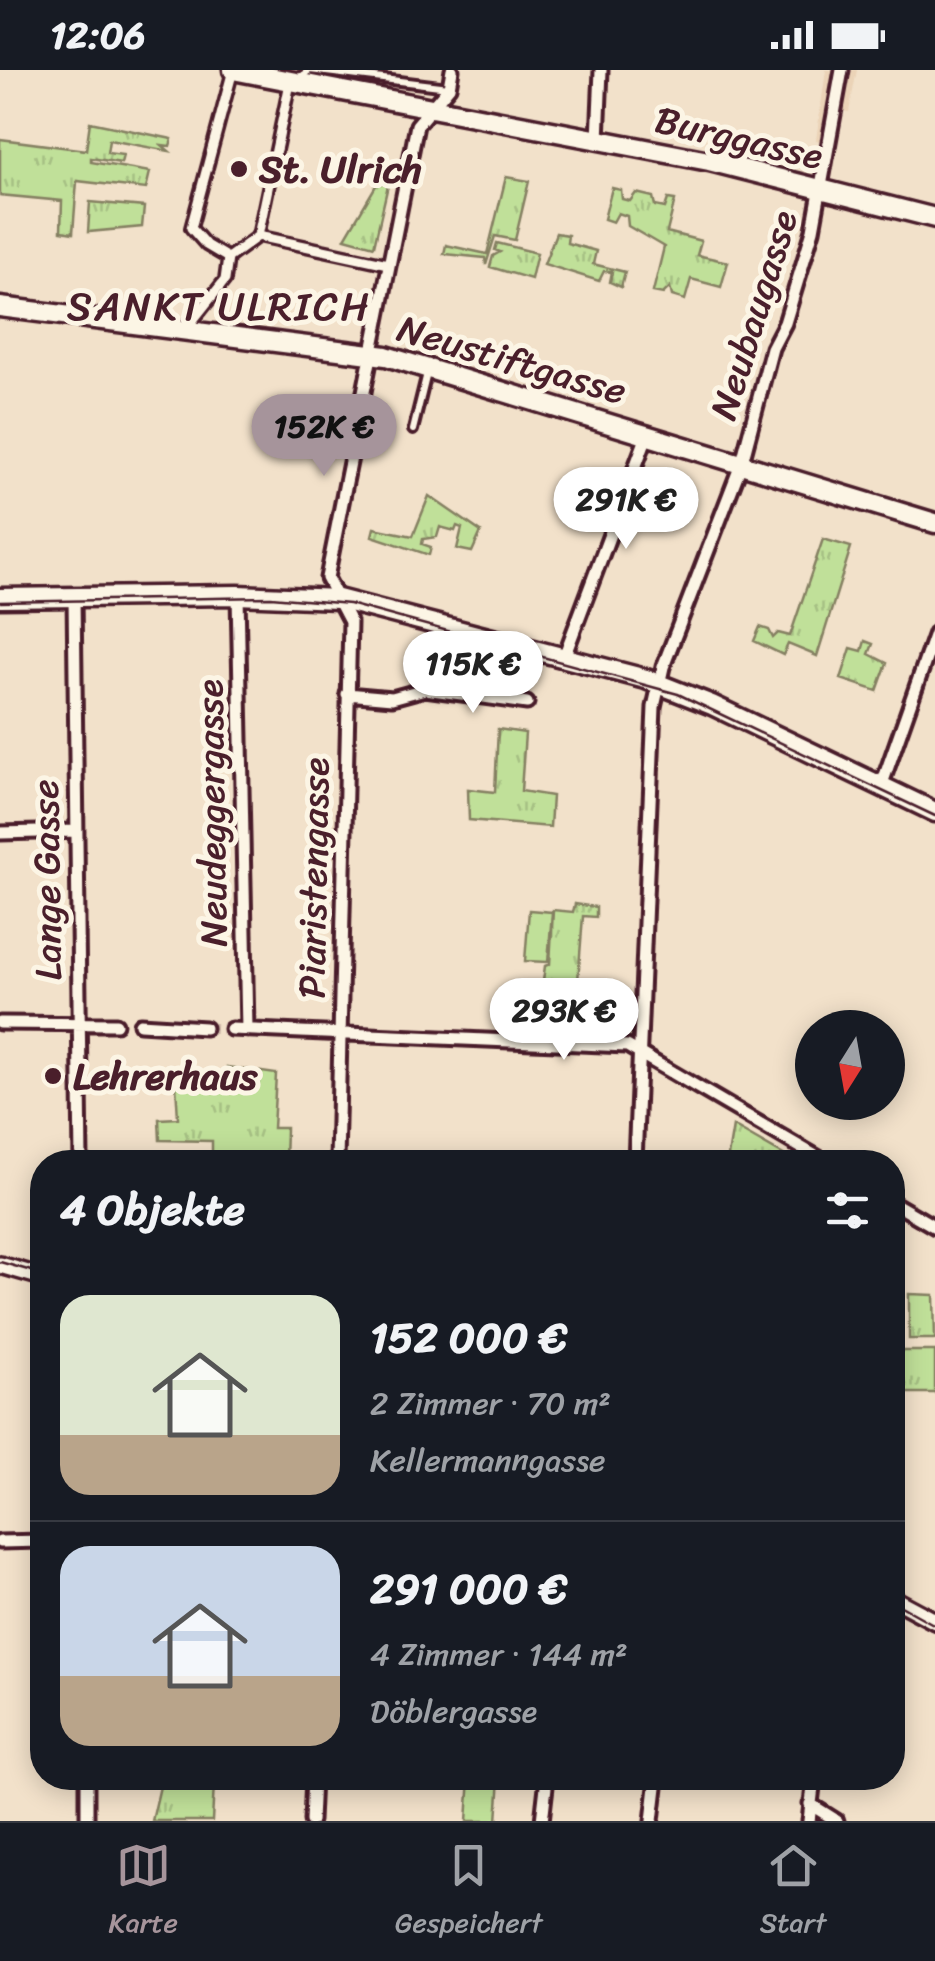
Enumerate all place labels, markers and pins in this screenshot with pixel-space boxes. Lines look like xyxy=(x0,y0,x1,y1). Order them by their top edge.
place label: St. Ulrich xyxy=(258,136,422,203)
marker: St. Ulrich xyxy=(228,158,250,180)
pin: 152K € xyxy=(243,394,405,479)
pin: 291K € xyxy=(545,467,707,552)
pin: 115K € xyxy=(392,631,554,716)
pin: 293K € xyxy=(483,978,645,1063)
place label: Lehrerhaus xyxy=(73,1043,258,1110)
marker: Lehrerhaus xyxy=(42,1065,64,1087)

